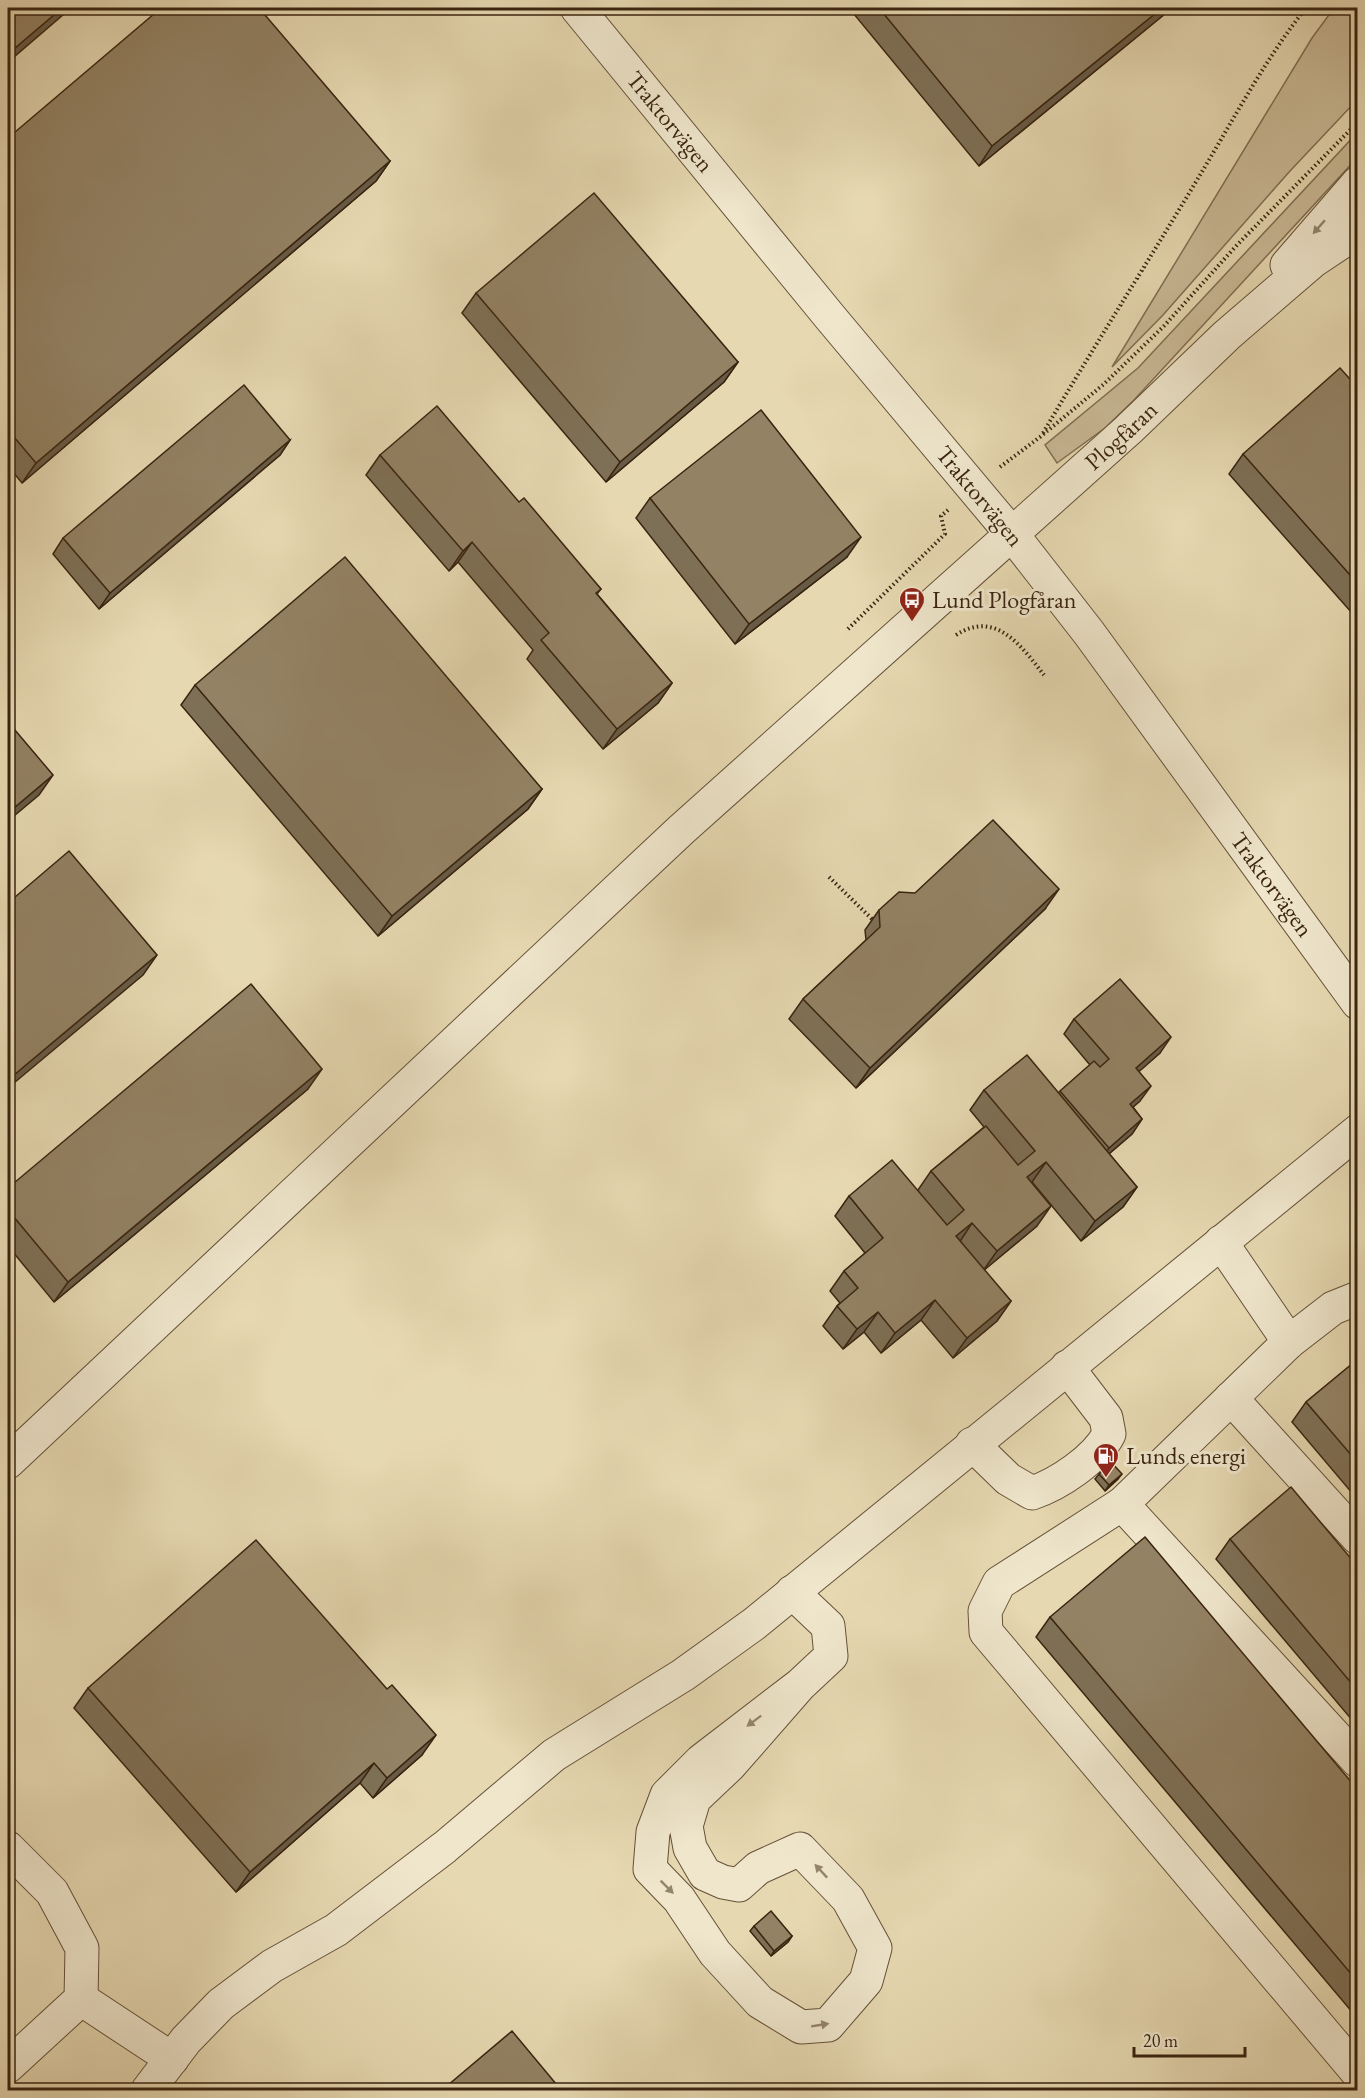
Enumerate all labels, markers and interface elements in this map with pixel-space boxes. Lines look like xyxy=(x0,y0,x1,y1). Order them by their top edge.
street label: Traktorvägen xyxy=(620,64,721,179)
one-way arrow xyxy=(1313,219,1326,235)
street label: Plogfåran xyxy=(1078,394,1164,477)
street label: Traktorvägen xyxy=(929,439,1032,553)
place label: Lund Plogfåran xyxy=(932,584,1077,615)
bus stop icon: Lund Plogfåran xyxy=(897,585,927,623)
street label: Traktorvägen xyxy=(1224,826,1321,943)
place label: Lunds energi xyxy=(1126,1440,1246,1471)
fuel station icon: Lunds energi xyxy=(1091,1441,1121,1479)
one-way arrow xyxy=(746,1714,761,1726)
one-way arrow xyxy=(814,1864,828,1879)
one-way arrow xyxy=(660,1879,674,1893)
scale bar xyxy=(1134,2020,1245,2058)
one-way arrow xyxy=(811,2021,830,2030)
text: 20 m xyxy=(1143,2029,1178,2052)

